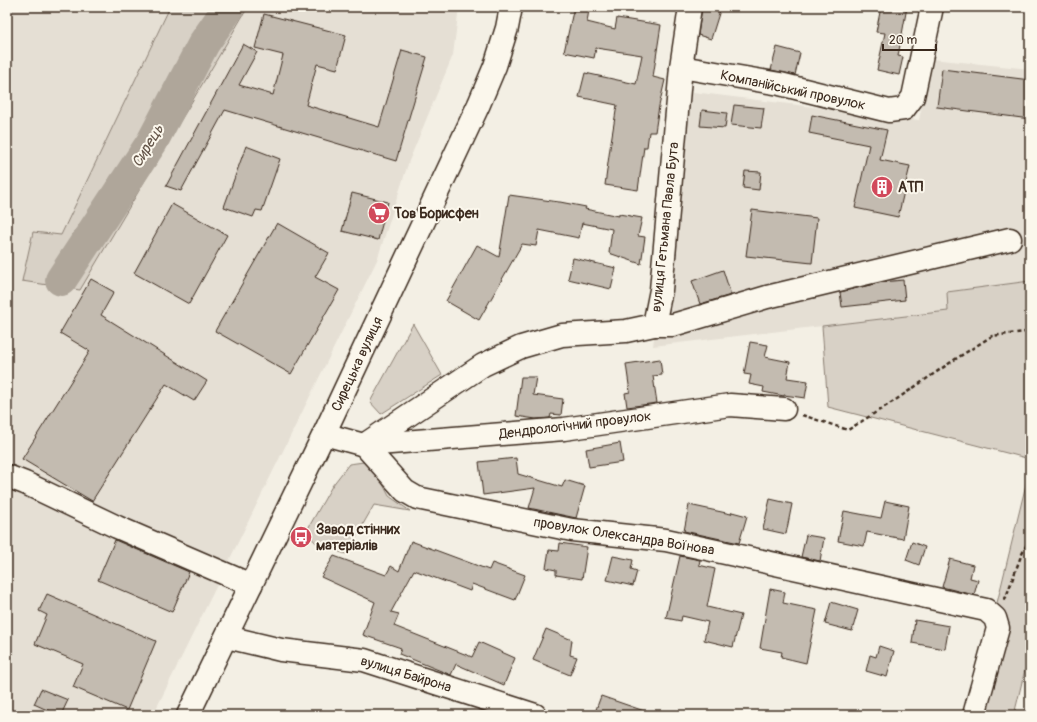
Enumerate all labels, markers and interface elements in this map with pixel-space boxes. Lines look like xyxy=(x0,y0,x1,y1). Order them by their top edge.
scale bar xyxy=(883,26,936,52)
text: 20 m xyxy=(889,33,918,48)
street label: Компанійський провулок xyxy=(719,66,867,114)
water label: Сирець xyxy=(128,121,168,171)
street label: вулиця Гетьмана Павла Бута xyxy=(648,141,682,313)
building icon: АТП xyxy=(869,174,895,200)
place label: АТП xyxy=(898,179,924,196)
supermarket icon: Тов Борисфен xyxy=(366,200,392,226)
place label: Тов Борисфен xyxy=(393,205,479,222)
street label: Сирецька вулиця xyxy=(328,314,386,414)
street label: Дендрологічний провулок xyxy=(497,407,652,443)
street label: провулок Олександра Воїнова xyxy=(532,513,716,559)
place label: Завод стінних матеріалів xyxy=(316,521,400,554)
bus stop icon: Завод стінних матеріалів xyxy=(288,524,314,550)
street label: вулиця Байрона xyxy=(359,652,453,696)

